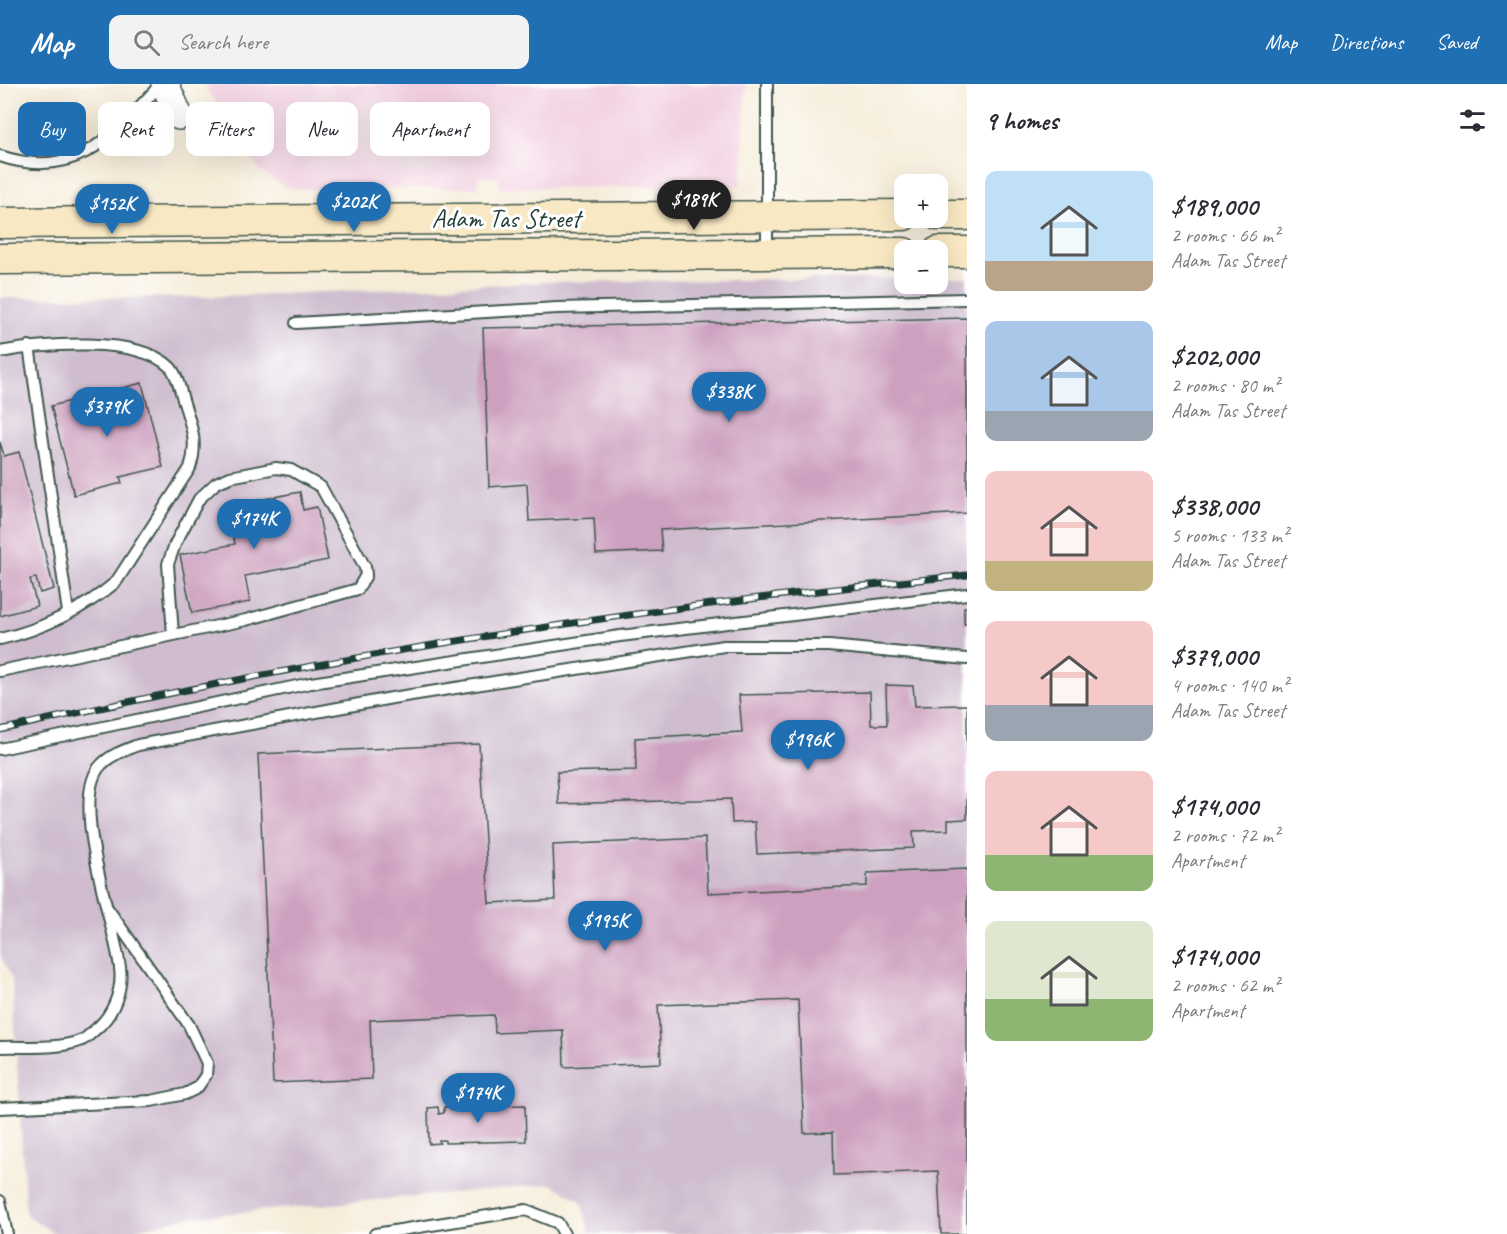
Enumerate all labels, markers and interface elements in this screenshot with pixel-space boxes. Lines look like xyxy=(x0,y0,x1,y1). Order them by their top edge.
search box xyxy=(109,15,529,69)
text: Map xyxy=(30,25,73,60)
icon: search xyxy=(130,26,163,59)
text: Search here xyxy=(178,28,268,56)
text: Map xyxy=(1265,29,1297,55)
text: Directions xyxy=(1330,29,1403,55)
text: Saved xyxy=(1436,29,1477,55)
chip: Buy xyxy=(18,102,86,156)
chip: Rent xyxy=(98,102,174,156)
chip: Filters xyxy=(186,102,274,156)
chip: New xyxy=(286,102,358,156)
chip: Apartment xyxy=(370,102,490,156)
text: 9 homes xyxy=(985,104,1058,137)
icon: filters xyxy=(1456,104,1489,137)
map controls xyxy=(894,174,948,294)
button: + xyxy=(894,174,948,228)
pin: $189K xyxy=(652,180,736,231)
pin: $202K xyxy=(312,182,396,233)
pin: $152K xyxy=(70,184,154,235)
text: $189K xyxy=(671,187,717,212)
text: $202K xyxy=(331,189,377,214)
text: $189,000 xyxy=(1171,190,1258,223)
text: $152K xyxy=(89,191,135,216)
icon: home xyxy=(1033,195,1105,267)
street label: Adam Tas Street xyxy=(432,202,584,235)
text: 2 rooms · 66 m² xyxy=(1171,223,1279,248)
button: − xyxy=(894,240,948,294)
text: Adam Tas Street xyxy=(1171,248,1285,273)
text: $202,000 xyxy=(1171,340,1258,373)
icon: home xyxy=(1033,345,1105,417)
pin: $338K xyxy=(687,372,771,423)
text: 2 rooms · 80 m² xyxy=(1171,373,1279,398)
text: $338K xyxy=(706,379,752,404)
pin: $379K xyxy=(65,387,149,438)
text: $379K xyxy=(84,394,130,419)
text: Adam Tas Street xyxy=(1171,398,1285,423)
text: $338,000 xyxy=(1171,490,1258,523)
icon: home xyxy=(1033,495,1105,567)
pin: $174K xyxy=(212,499,296,550)
text: $174K xyxy=(231,506,277,531)
text: 5 rooms · 133 m² xyxy=(1171,523,1288,548)
text: Adam Tas Street xyxy=(1171,548,1285,573)
text: $379,000 xyxy=(1171,640,1258,673)
icon: home xyxy=(1033,645,1105,717)
text: 4 rooms · 140 m² xyxy=(1171,673,1288,698)
text: Adam Tas Street xyxy=(1171,698,1285,723)
pin: $196K xyxy=(766,720,850,771)
text: $196K xyxy=(785,727,831,752)
text: $174,000 xyxy=(1171,790,1258,823)
icon: home xyxy=(1033,795,1105,867)
text: 2 rooms · 72 m² xyxy=(1171,823,1279,848)
text: Apartment xyxy=(1171,848,1244,873)
pin: $195K xyxy=(563,901,647,952)
text: $195K xyxy=(582,908,628,933)
text: $174,000 xyxy=(1171,940,1258,973)
icon: home xyxy=(1033,945,1105,1017)
text: 2 rooms · 62 m² xyxy=(1171,973,1279,998)
text: Apartment xyxy=(1171,998,1244,1023)
pin: $174K xyxy=(436,1073,520,1124)
text: $174K xyxy=(455,1080,501,1105)

